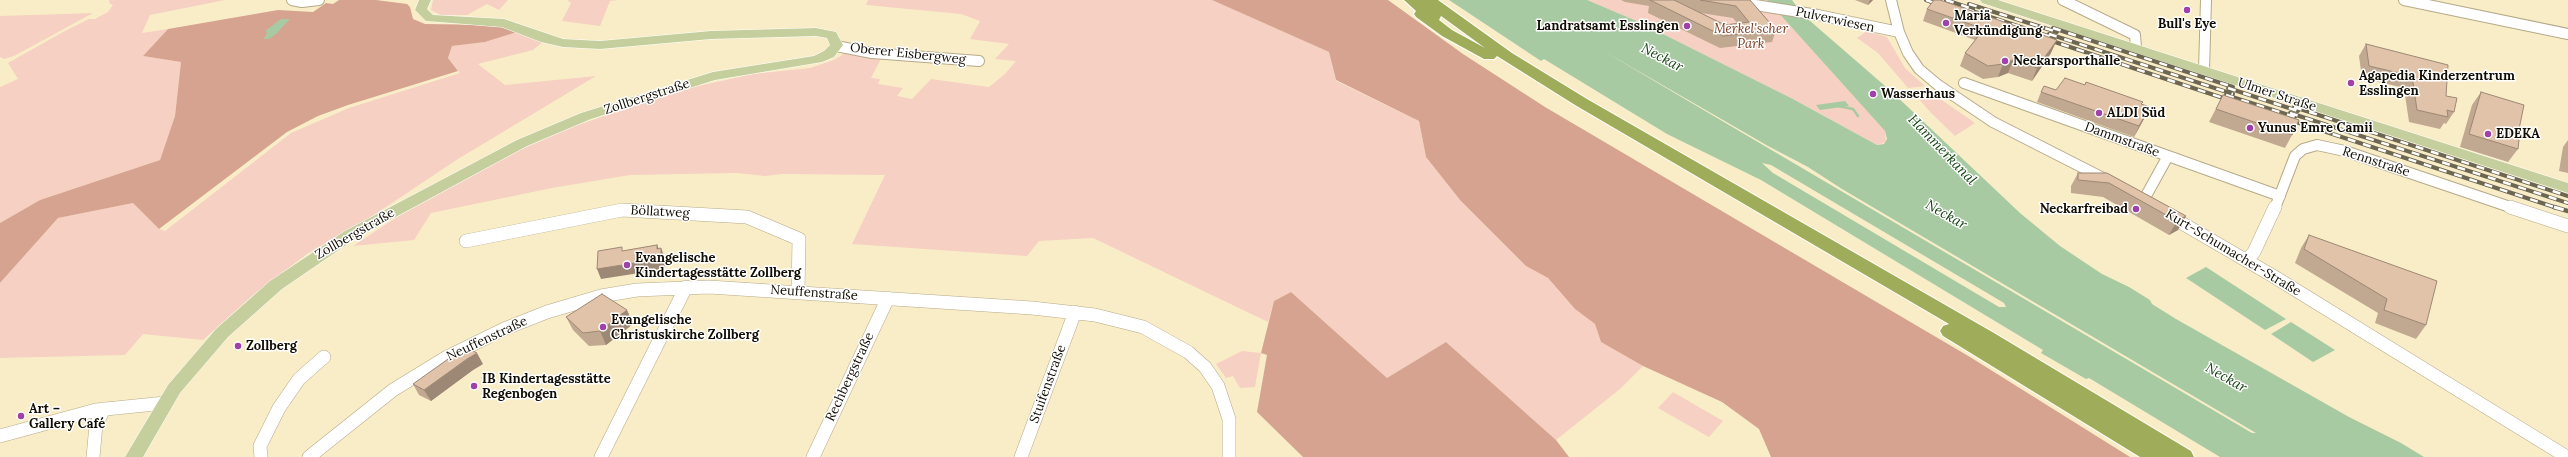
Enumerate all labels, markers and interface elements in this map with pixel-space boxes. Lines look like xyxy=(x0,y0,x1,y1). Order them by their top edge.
street label: Pulverwiesen xyxy=(1794,4,1876,36)
marker: Bull's Eye xyxy=(2182,5,2192,15)
place label: Mariä Verkündigung xyxy=(1954,8,2042,39)
place label: Bull's Eye xyxy=(2158,16,2216,32)
place label: Landratsamt Esslingen xyxy=(1537,18,1679,34)
marker: Mariä Verkündigung xyxy=(1941,18,1951,28)
marker: Landratsamt Esslingen xyxy=(1682,21,1692,31)
park label: Merkel'scher Park xyxy=(1714,21,1788,52)
street label: Oberer Eisbergweg xyxy=(849,40,967,68)
water label: Neckar xyxy=(1638,40,1686,76)
place label: Neckarsporthalle xyxy=(2013,53,2120,69)
marker: Neckarsporthalle xyxy=(2000,56,2010,66)
place label: Agapedia Kinderzentrum Esslingen xyxy=(2359,68,2515,99)
street label: Ulmer Straße xyxy=(2236,75,2318,115)
street label: Zollbergstraße xyxy=(602,76,692,118)
marker: Agapedia Kinderzentrum Esslingen xyxy=(2346,78,2356,88)
place label: Wasserhaus xyxy=(1881,86,1955,102)
marker: Wasserhaus xyxy=(1868,89,1878,99)
place label: ALDI Süd xyxy=(2107,105,2165,121)
marker: ALDI Süd xyxy=(2094,108,2104,118)
water label: Hammerkanal xyxy=(1904,111,1980,189)
street label: Dammstraße xyxy=(2082,119,2162,161)
place label: Yunus Emre Camii xyxy=(2258,120,2373,136)
marker: Yunus Emre Camii xyxy=(2245,123,2255,133)
place label: EDEKA xyxy=(2496,126,2540,142)
marker: EDEKA xyxy=(2483,129,2493,139)
street label: Rennstraße xyxy=(2340,144,2412,180)
water label: Neckar xyxy=(1922,196,1970,234)
place label: Neckarfreibad xyxy=(2040,201,2128,217)
street label: Böllatweg xyxy=(630,203,690,221)
marker: Neckarfreibad xyxy=(2131,204,2141,214)
street label: Zollbergstraße xyxy=(312,205,398,263)
street label: Kurt-Schumacher-Straße xyxy=(2162,206,2304,300)
place label: Evangelische Kindertagesstätte Zollberg xyxy=(635,250,801,281)
marker: Evangelische Kindertagesstätte Zollberg xyxy=(622,260,632,270)
street label: Neuffenstraße xyxy=(770,282,858,304)
place label: Evangelische Christuskirche Zollberg xyxy=(611,312,759,343)
street label: Neuffenstraße xyxy=(444,313,530,365)
marker: Evangelische Christuskirche Zollberg xyxy=(598,322,608,332)
street label: Rechbergstraße xyxy=(823,330,877,424)
place label: Zollberg xyxy=(246,338,297,354)
marker: Zollberg xyxy=(233,341,243,351)
street label: Stuifenstraße xyxy=(1027,343,1069,425)
water label: Neckar xyxy=(2202,359,2250,397)
place label: IB Kindertagesstätte Regenbogen xyxy=(482,371,611,402)
marker: IB Kindertagesstätte Regenbogen xyxy=(469,381,479,391)
place label: Art – Gallery Café xyxy=(29,401,105,432)
marker: Art – Gallery Café xyxy=(16,411,26,421)

